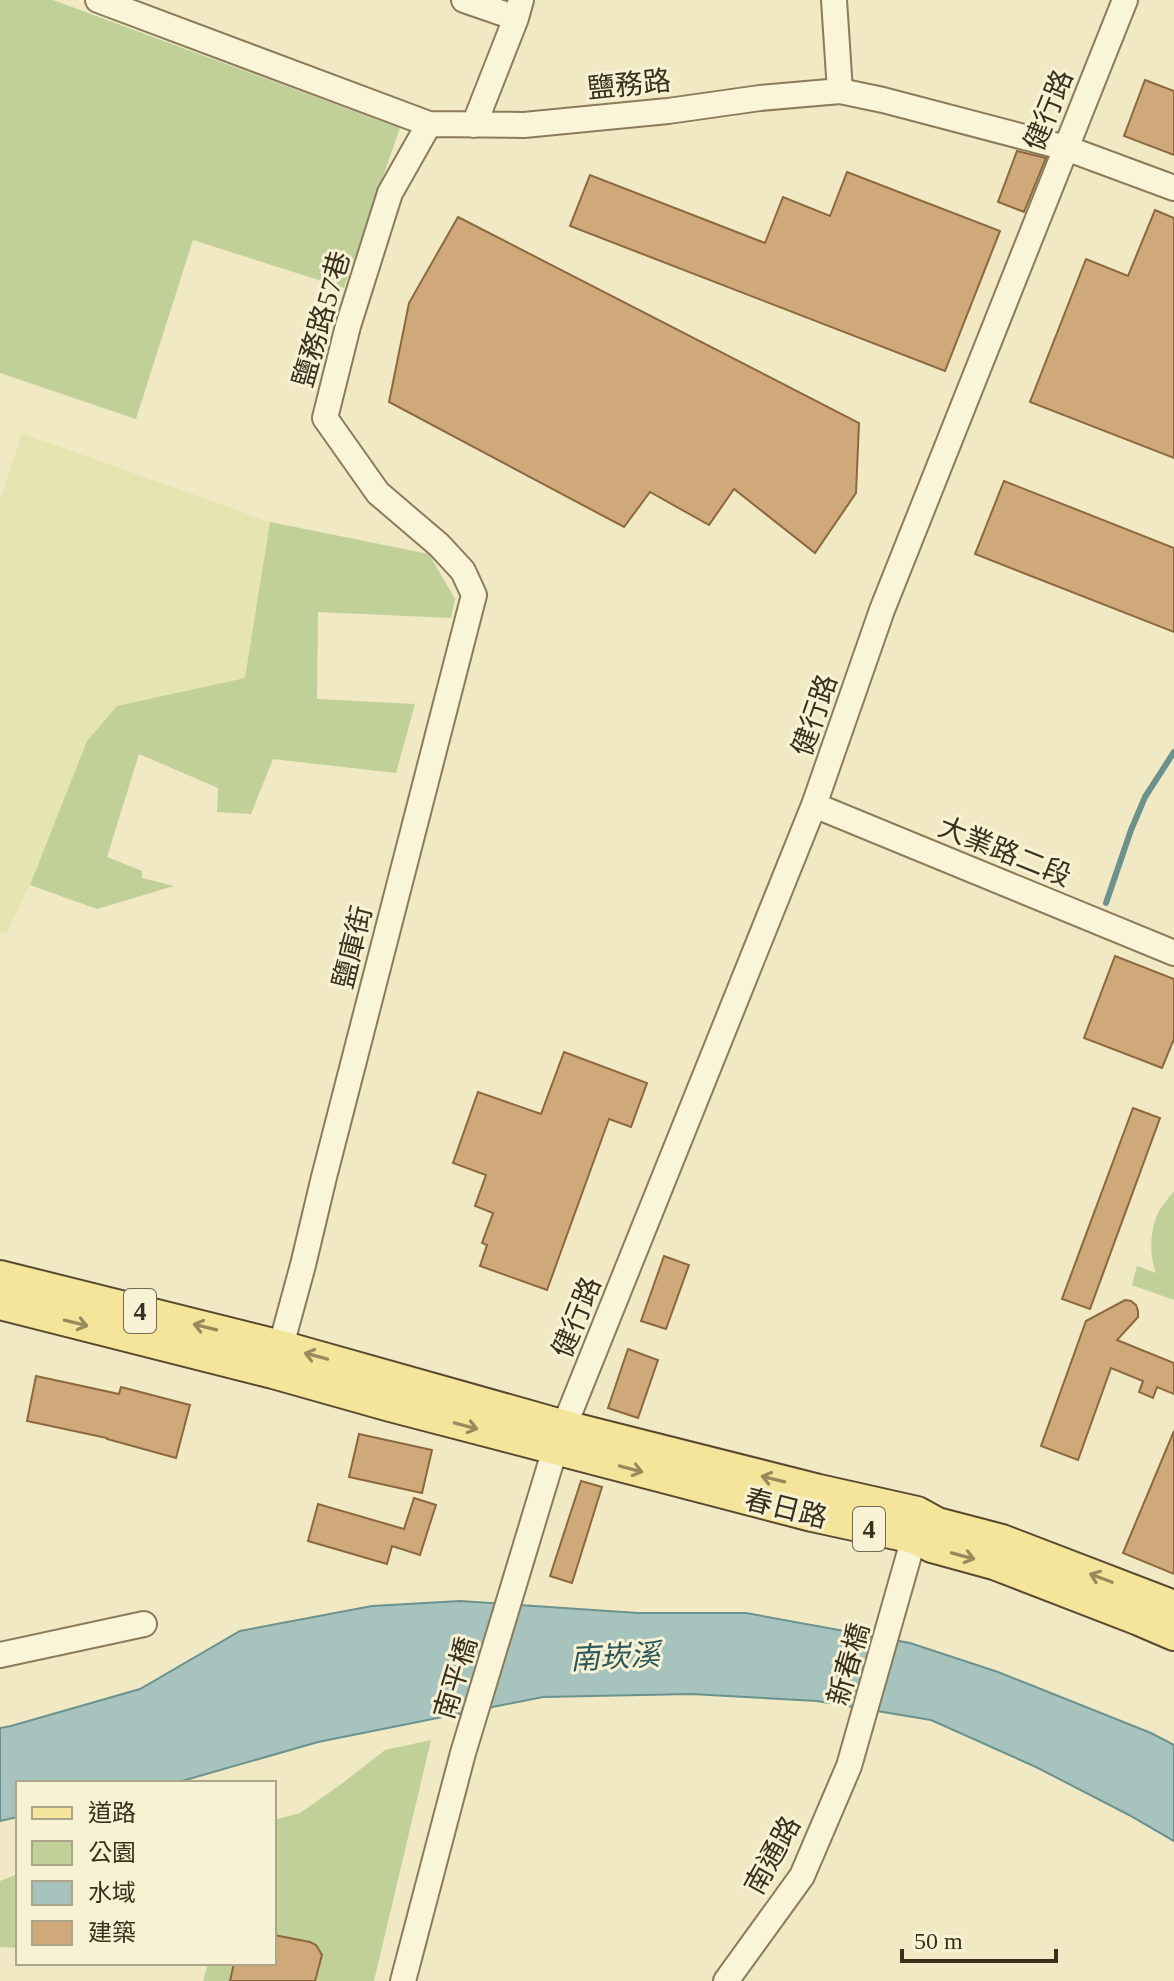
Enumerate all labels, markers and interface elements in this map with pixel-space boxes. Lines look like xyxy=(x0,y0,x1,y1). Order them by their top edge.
street label: 鹽務路 xyxy=(586,65,672,104)
street label: 健行路 xyxy=(1018,65,1079,155)
street label: 鹽務路57巷 xyxy=(287,248,356,391)
street label: 健行路 xyxy=(786,670,843,760)
street label: 大業路二段 xyxy=(934,811,1076,892)
street label: 鹽庫街 xyxy=(327,903,378,992)
street label: 健行路 xyxy=(546,1272,607,1362)
road number: 4 xyxy=(124,1289,156,1333)
one-way arrow xyxy=(62,1317,88,1332)
one-way arrow xyxy=(193,1319,219,1334)
one-way arrow xyxy=(304,1347,330,1362)
one-way arrow xyxy=(452,1419,478,1434)
one-way arrow xyxy=(617,1462,643,1477)
one-way arrow xyxy=(761,1470,787,1485)
street label: 春日路 xyxy=(741,1483,830,1534)
road number: 4 xyxy=(853,1507,885,1551)
one-way arrow xyxy=(950,1549,976,1564)
one-way arrow xyxy=(1090,1570,1114,1584)
street label: 新春橋 xyxy=(822,1619,875,1709)
street label: 南平橋 xyxy=(428,1633,483,1723)
water label: 南崁溪 xyxy=(569,1637,665,1675)
legend xyxy=(16,1781,276,1965)
text: 道路 xyxy=(88,1800,136,1826)
street label: 南通路 xyxy=(739,1811,806,1899)
text: 公園 xyxy=(88,1840,136,1866)
text: 水域 xyxy=(88,1880,136,1906)
scale bar xyxy=(902,1913,1056,1963)
text: 建築 xyxy=(88,1920,136,1946)
text: 50 m xyxy=(914,1928,963,1954)

